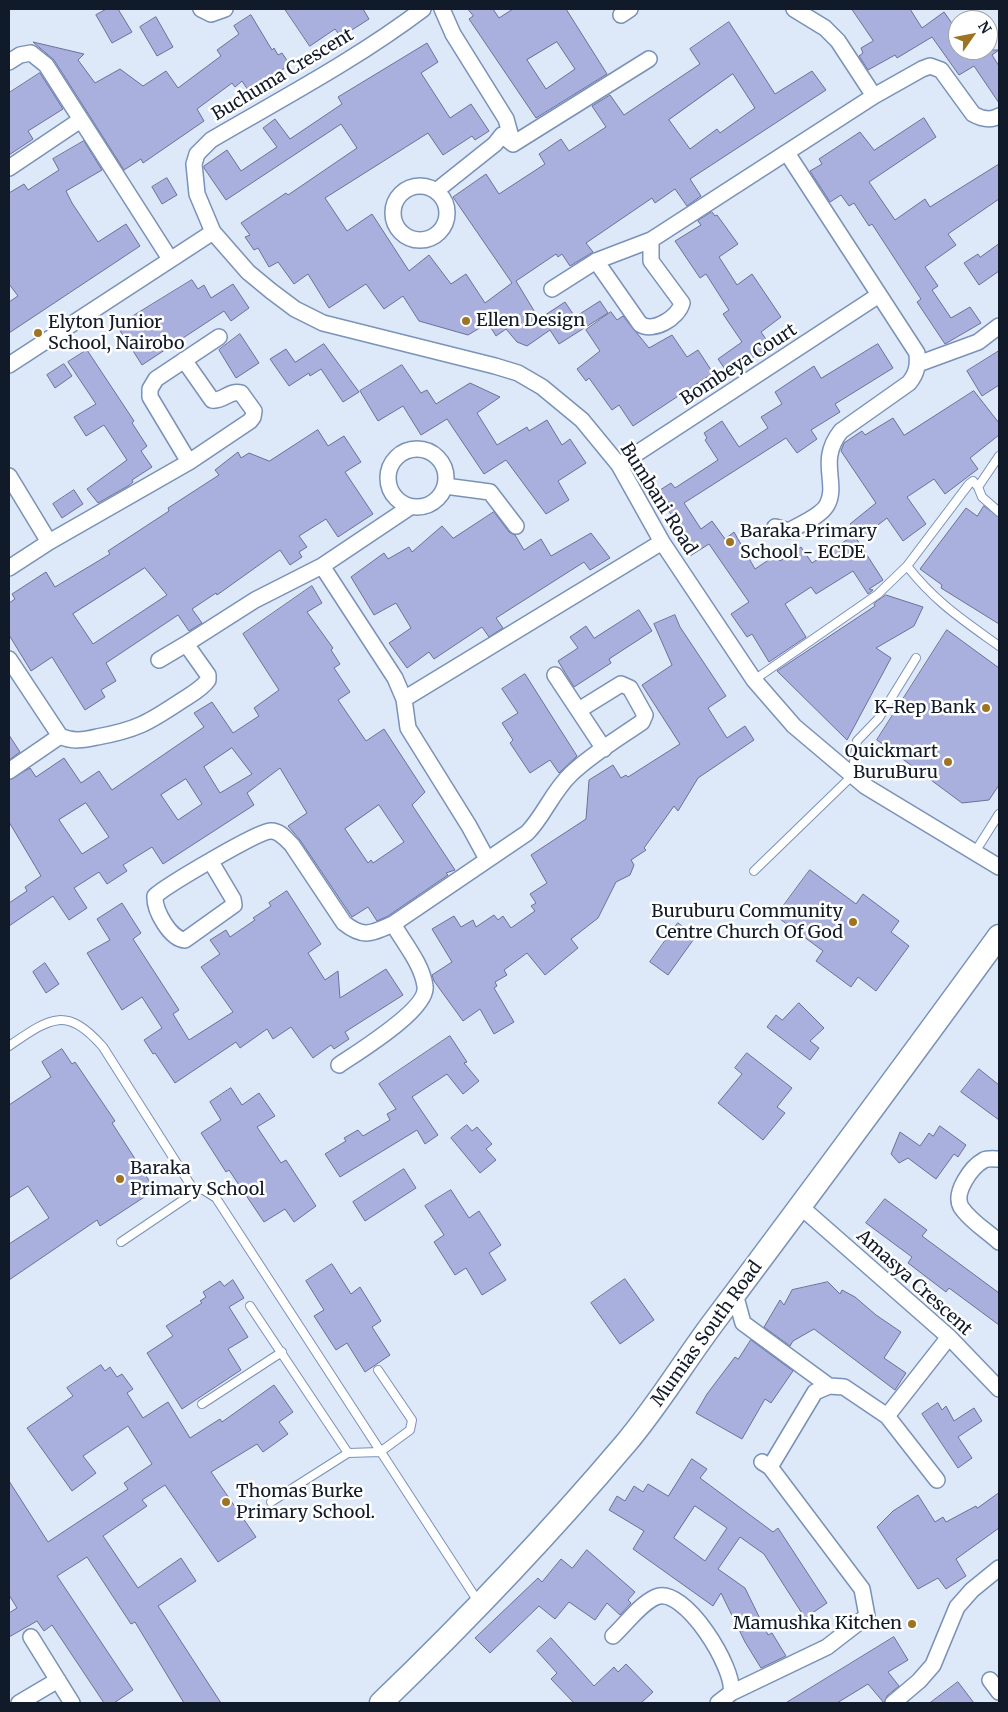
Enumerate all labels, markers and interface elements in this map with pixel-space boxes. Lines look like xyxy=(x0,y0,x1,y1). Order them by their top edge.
north arrow xyxy=(948,10,998,60)
text: N xyxy=(974,18,995,37)
street label: Buchuma Crescent xyxy=(208,24,358,126)
place label: Ellen Design xyxy=(476,310,585,332)
place label: Elyton Junior School, Nairobo xyxy=(48,312,185,354)
marker: Ellen Design xyxy=(460,315,472,327)
street label: Bombeya Court xyxy=(677,319,801,411)
marker: Elyton Junior School, Nairobo xyxy=(32,327,44,339)
street label: Bumbani Road xyxy=(615,439,701,559)
place label: Baraka Primary School - ECDE xyxy=(740,521,877,564)
marker: Baraka Primary School - ECDE xyxy=(724,536,736,548)
place label: K-Rep Bank xyxy=(874,697,976,719)
marker: K-Rep Bank xyxy=(980,702,992,714)
place label: Quickmart BuruBuru xyxy=(845,741,938,784)
marker: Quickmart BuruBuru xyxy=(942,756,954,768)
place label: Buruburu Community Centre Church Of God xyxy=(651,901,843,944)
marker: Buruburu Community Centre Church Of God xyxy=(847,916,859,928)
place label: Baraka Primary School xyxy=(130,1158,265,1200)
marker: Baraka Primary School xyxy=(114,1173,126,1185)
street label: Amasya Crescent xyxy=(852,1226,976,1340)
street label: Mumias South Road xyxy=(647,1257,767,1411)
place label: Thomas Burke Primary School. xyxy=(236,1481,375,1524)
marker: Thomas Burke Primary School. xyxy=(220,1496,232,1508)
place label: Mamushka Kitchen xyxy=(733,1613,902,1635)
marker: Mamushka Kitchen xyxy=(906,1618,918,1630)

